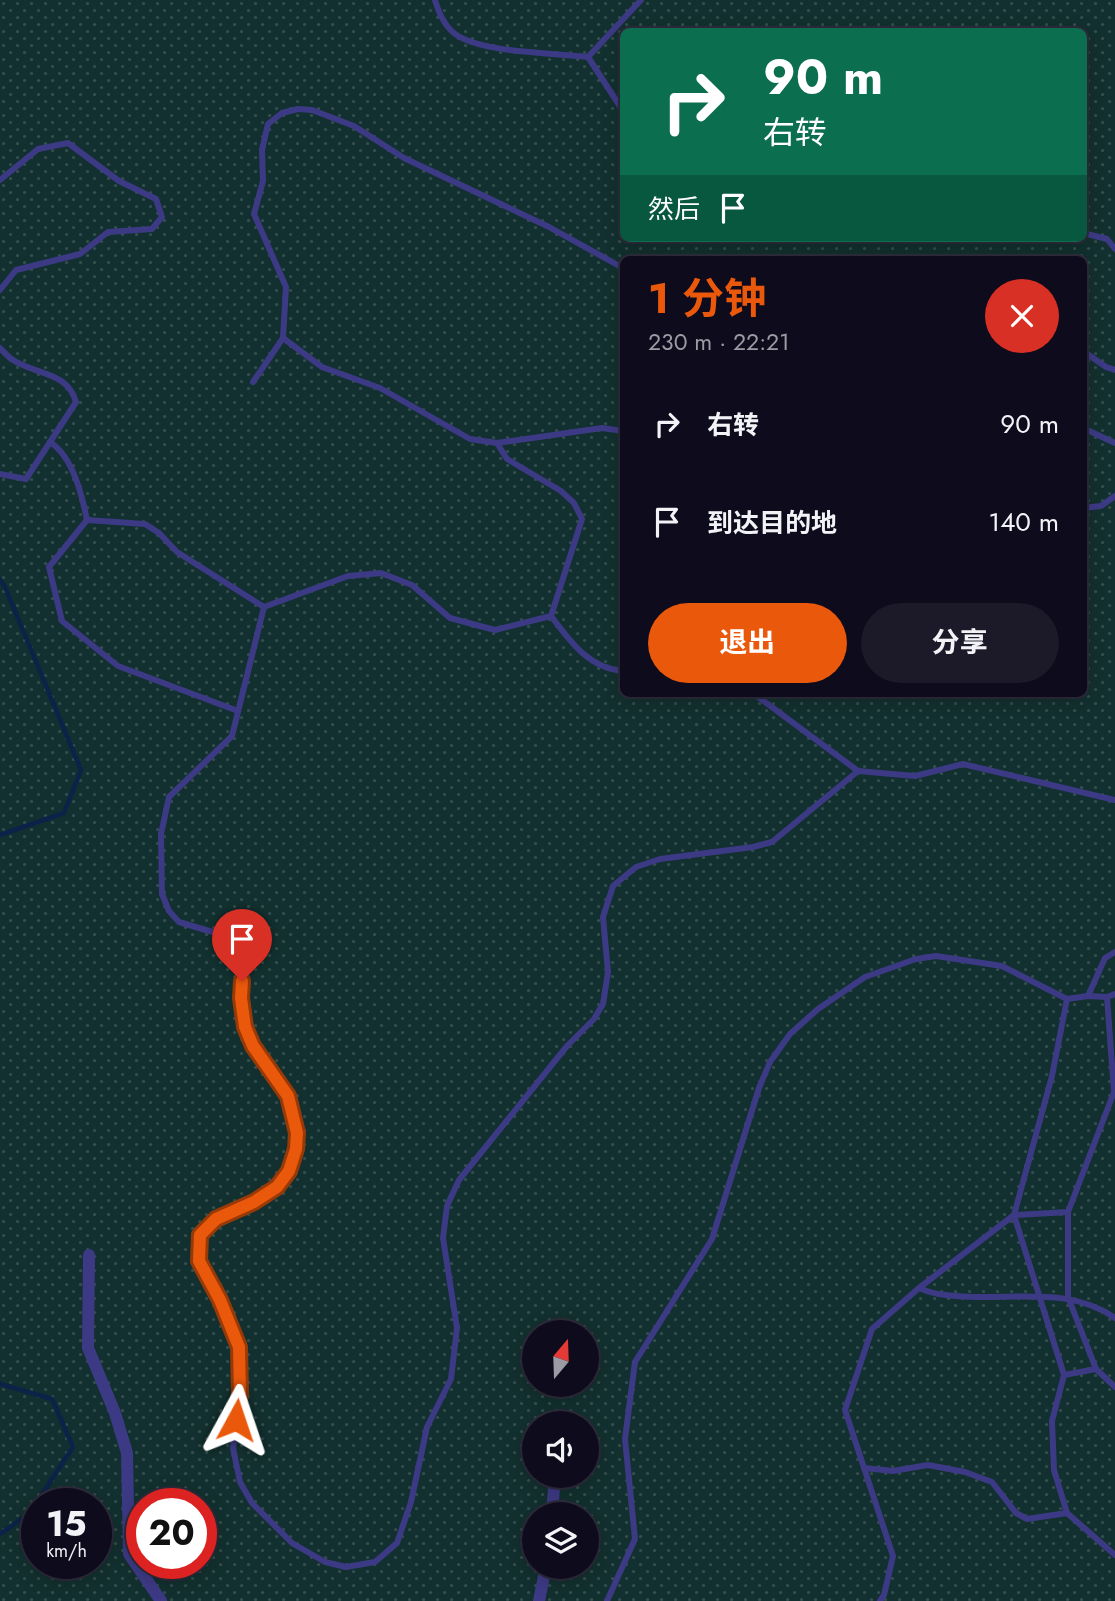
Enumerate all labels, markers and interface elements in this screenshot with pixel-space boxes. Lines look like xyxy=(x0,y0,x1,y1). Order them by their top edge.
text: 90 m xyxy=(763,42,883,112)
icon: right xyxy=(648,56,739,147)
text: 右转 xyxy=(763,110,827,156)
icon: arrive xyxy=(714,189,752,227)
text: 然后 xyxy=(648,190,700,228)
text: 1 分钟 xyxy=(648,268,766,329)
button: close xyxy=(985,279,1059,353)
text: 230 m · 22:21 xyxy=(648,325,790,359)
icon: right xyxy=(648,405,686,443)
text: 90 m xyxy=(1000,405,1059,443)
text: 右转 xyxy=(707,406,759,444)
icon: arrive xyxy=(648,503,686,541)
text: 140 m xyxy=(988,503,1059,541)
text: 到达目的地 xyxy=(707,504,837,542)
button: 退出 xyxy=(648,603,847,683)
button: 分享 xyxy=(861,603,1059,683)
pin xyxy=(212,909,272,981)
icon: arrive xyxy=(223,920,261,958)
north arrow xyxy=(522,1320,598,1396)
map controls xyxy=(522,1320,599,1579)
position arrow xyxy=(199,1383,273,1457)
button: sound xyxy=(522,1411,599,1488)
speed limit sign: 20 xyxy=(126,1488,217,1579)
text: 15 xyxy=(46,1499,87,1549)
button: layers xyxy=(522,1502,599,1579)
text: km/h xyxy=(46,1538,87,1564)

